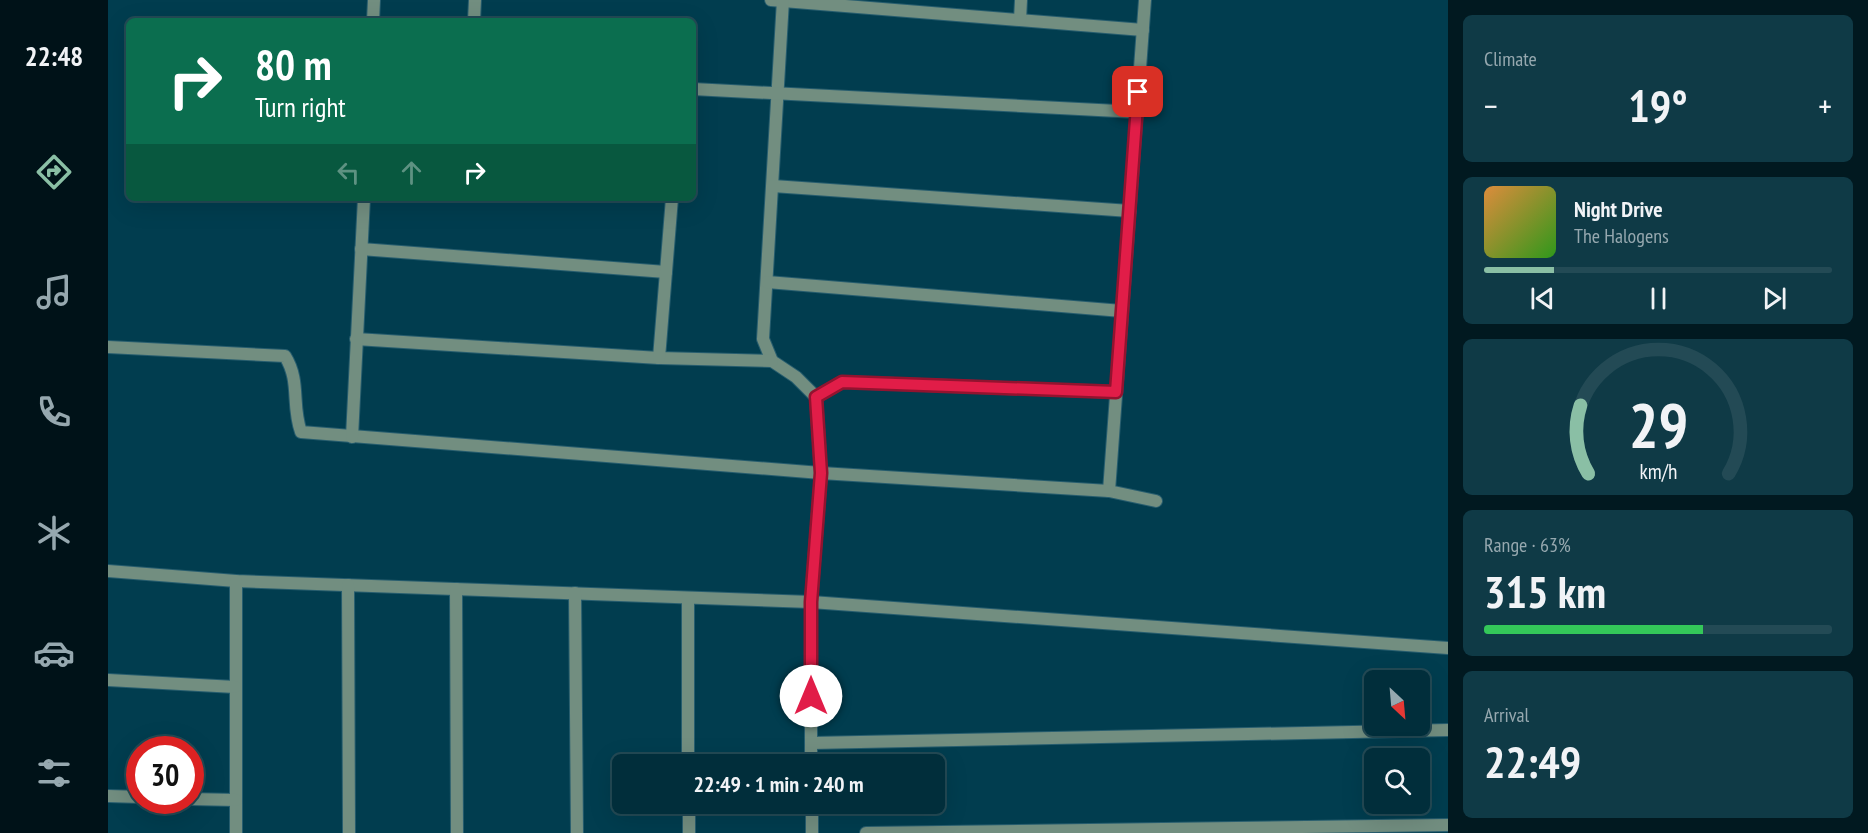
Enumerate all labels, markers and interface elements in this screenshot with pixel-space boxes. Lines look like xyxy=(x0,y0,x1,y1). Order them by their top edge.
text: 80 m xyxy=(255,37,332,92)
text: 22:48 xyxy=(25,39,83,73)
icon: right xyxy=(156,42,234,120)
text: Climate xyxy=(1484,46,1537,72)
pin xyxy=(1112,66,1163,117)
icon: arrive xyxy=(1121,75,1154,108)
text: 19° xyxy=(1628,76,1688,134)
text: − xyxy=(1484,84,1498,127)
text: + xyxy=(1818,84,1832,127)
text: Turn right xyxy=(255,90,346,124)
icon: directions xyxy=(33,151,75,193)
icon: left xyxy=(332,156,365,189)
icon: ahead xyxy=(395,156,428,189)
icon: right xyxy=(458,156,491,189)
text: Night Drive xyxy=(1574,195,1663,223)
text: The Halogens xyxy=(1574,223,1669,249)
icon: music xyxy=(33,271,75,313)
icon: previous xyxy=(1526,282,1559,315)
icon: pause xyxy=(1642,282,1675,315)
icon: next xyxy=(1758,282,1791,315)
text: 29 xyxy=(1628,384,1688,465)
icon: phone xyxy=(33,391,75,433)
text: km/h xyxy=(1639,457,1677,485)
icon: climate xyxy=(33,512,75,554)
text: Range · 63% xyxy=(1484,532,1571,558)
text: 315 km xyxy=(1484,562,1606,620)
icon: car xyxy=(33,632,75,674)
position arrow xyxy=(779,664,843,728)
north arrow xyxy=(1364,670,1430,736)
map controls xyxy=(1364,670,1430,814)
text: Arrival xyxy=(1484,702,1529,728)
text: 22:49 xyxy=(1484,732,1581,790)
speed limit sign: 30 xyxy=(126,736,204,814)
button: search xyxy=(1364,748,1430,814)
icon: filters xyxy=(33,752,75,794)
text: 22:49 · 1 min · 240 m xyxy=(693,770,864,798)

